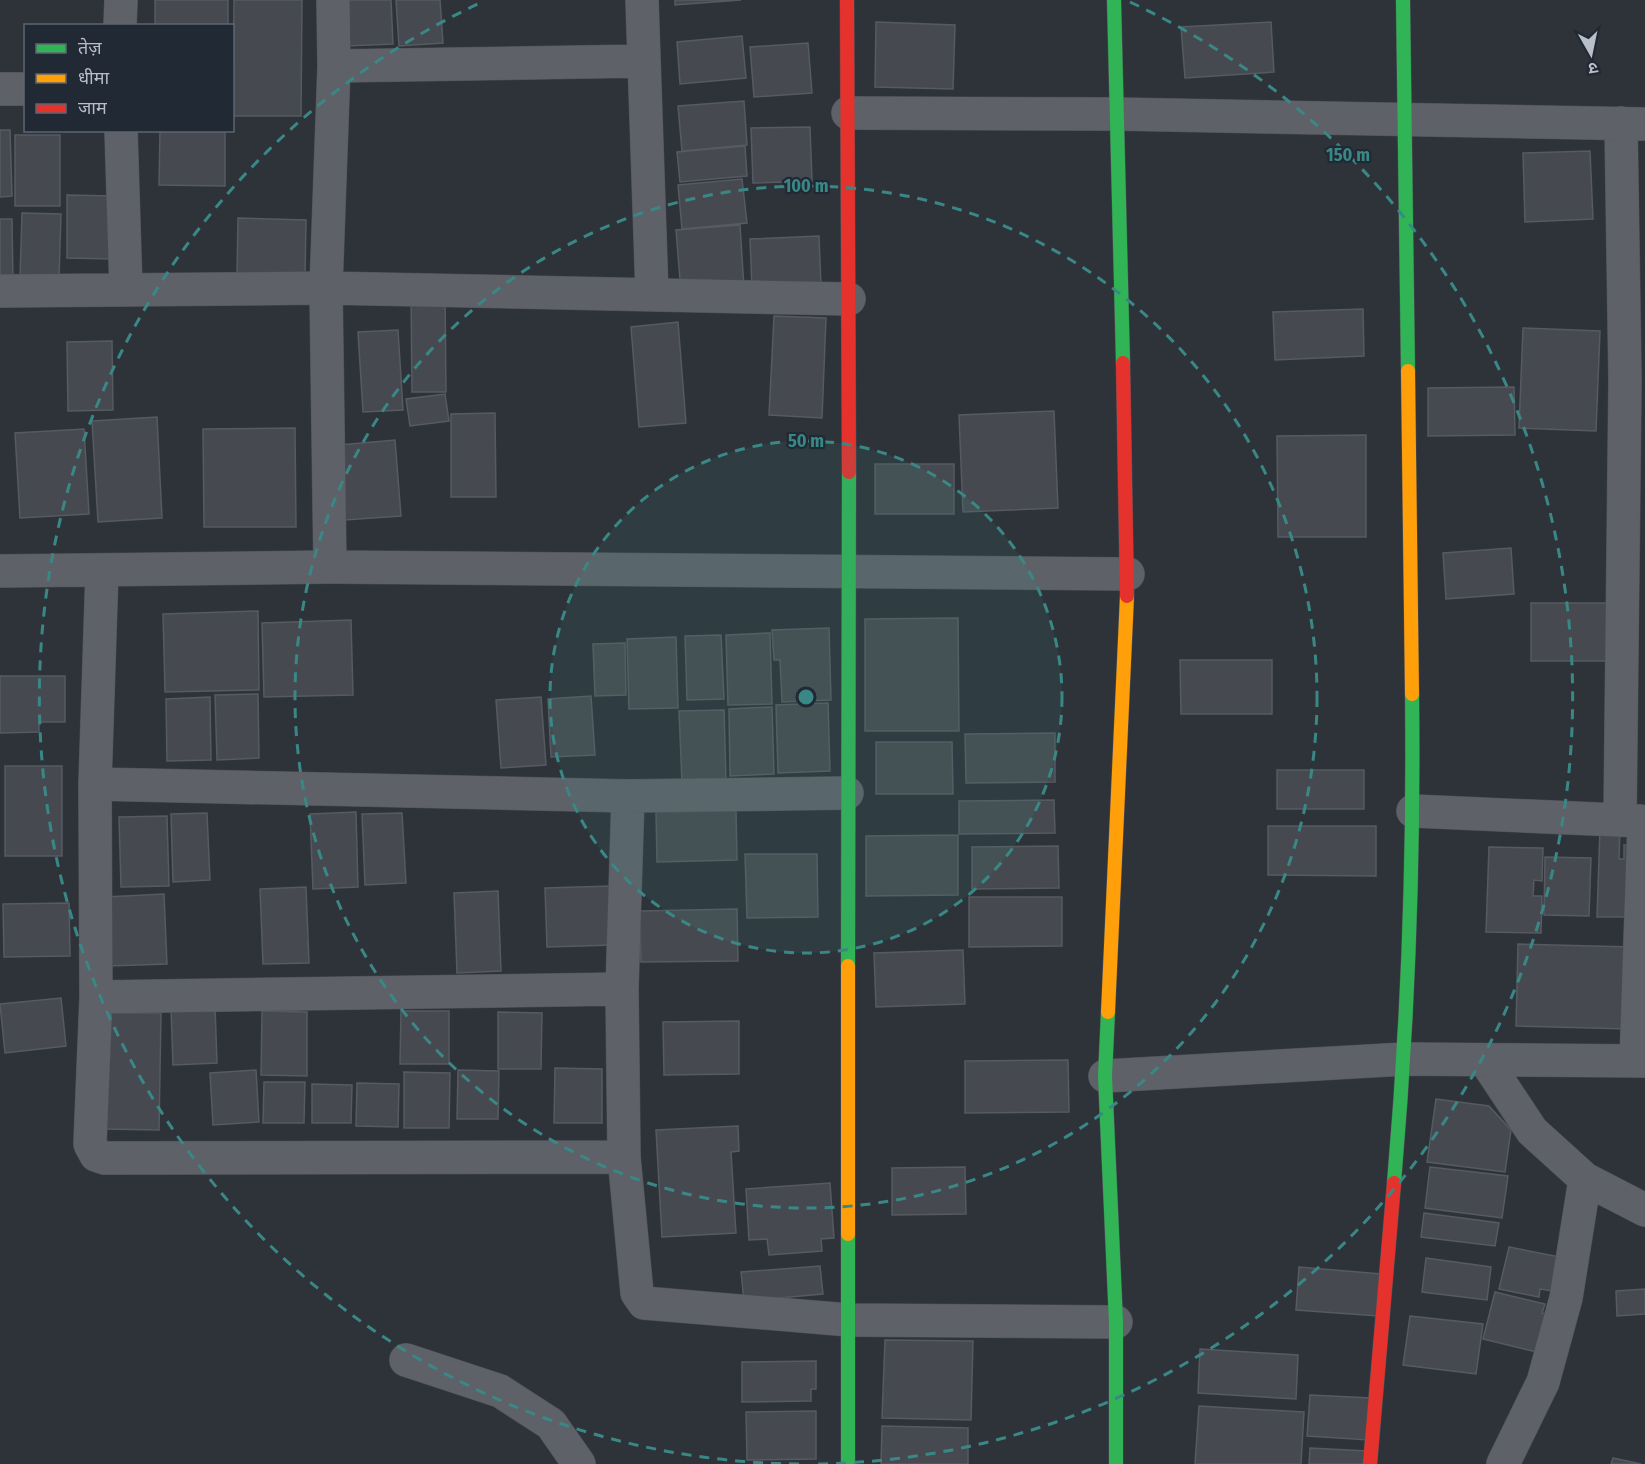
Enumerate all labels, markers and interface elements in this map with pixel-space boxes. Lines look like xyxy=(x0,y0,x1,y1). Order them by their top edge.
legend xyxy=(24,24,234,132)
north arrow xyxy=(1561,24,1621,84)
text: तेज़ xyxy=(78,37,102,59)
text: उ xyxy=(1587,58,1599,79)
text: धीमा xyxy=(78,67,109,89)
text: जाम xyxy=(78,97,108,119)
text: 150 m xyxy=(1326,144,1370,166)
text: 100 m xyxy=(784,175,828,197)
text: 50 m xyxy=(788,430,824,452)
centre of rings xyxy=(796,687,816,707)

